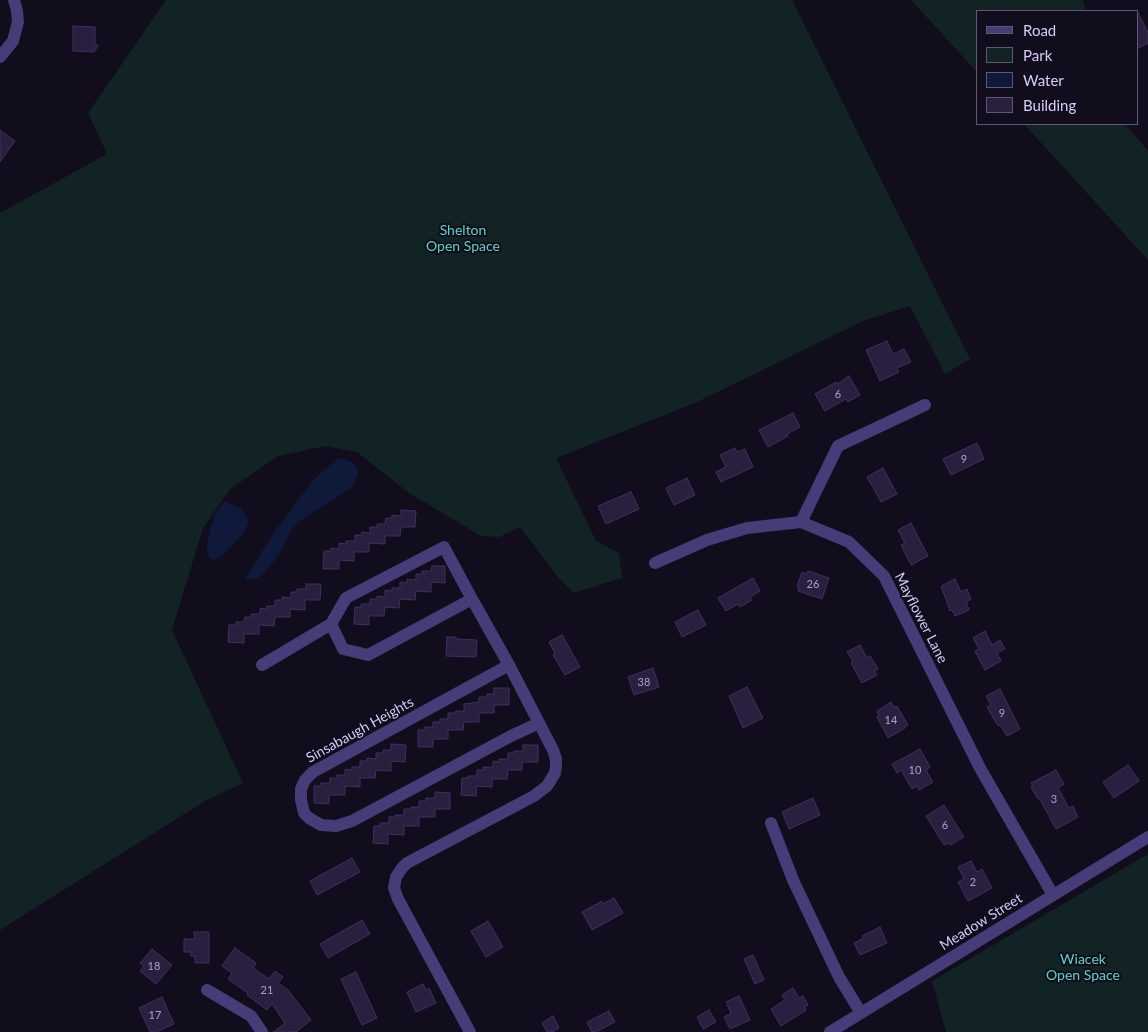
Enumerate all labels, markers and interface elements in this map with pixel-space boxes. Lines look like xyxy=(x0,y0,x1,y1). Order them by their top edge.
legend xyxy=(976,10,1138,125)
text: Road xyxy=(1023,21,1056,39)
text: Park xyxy=(1023,46,1052,64)
text: Water xyxy=(1023,71,1064,89)
text: Building xyxy=(1023,96,1076,114)
park label: Shelton Open Space xyxy=(426,222,500,254)
house number: 6 xyxy=(835,387,841,401)
house number: 9 xyxy=(961,452,967,466)
street label: Mayflower Lane xyxy=(891,570,951,666)
house number: 26 xyxy=(807,577,819,591)
house number: 38 xyxy=(638,675,650,689)
street label: Sinsabaugh Heights xyxy=(303,693,417,767)
house number: 9 xyxy=(999,706,1005,720)
house number: 14 xyxy=(885,713,897,727)
house number: 10 xyxy=(909,763,921,777)
house number: 3 xyxy=(1051,792,1057,806)
house number: 6 xyxy=(942,818,948,832)
house number: 2 xyxy=(970,875,976,889)
street label: Meadow Street xyxy=(937,890,1025,954)
park label: Wiacek Open Space xyxy=(1046,951,1120,984)
house number: 18 xyxy=(148,959,160,973)
house number: 21 xyxy=(261,983,273,997)
house number: 17 xyxy=(149,1008,161,1022)

